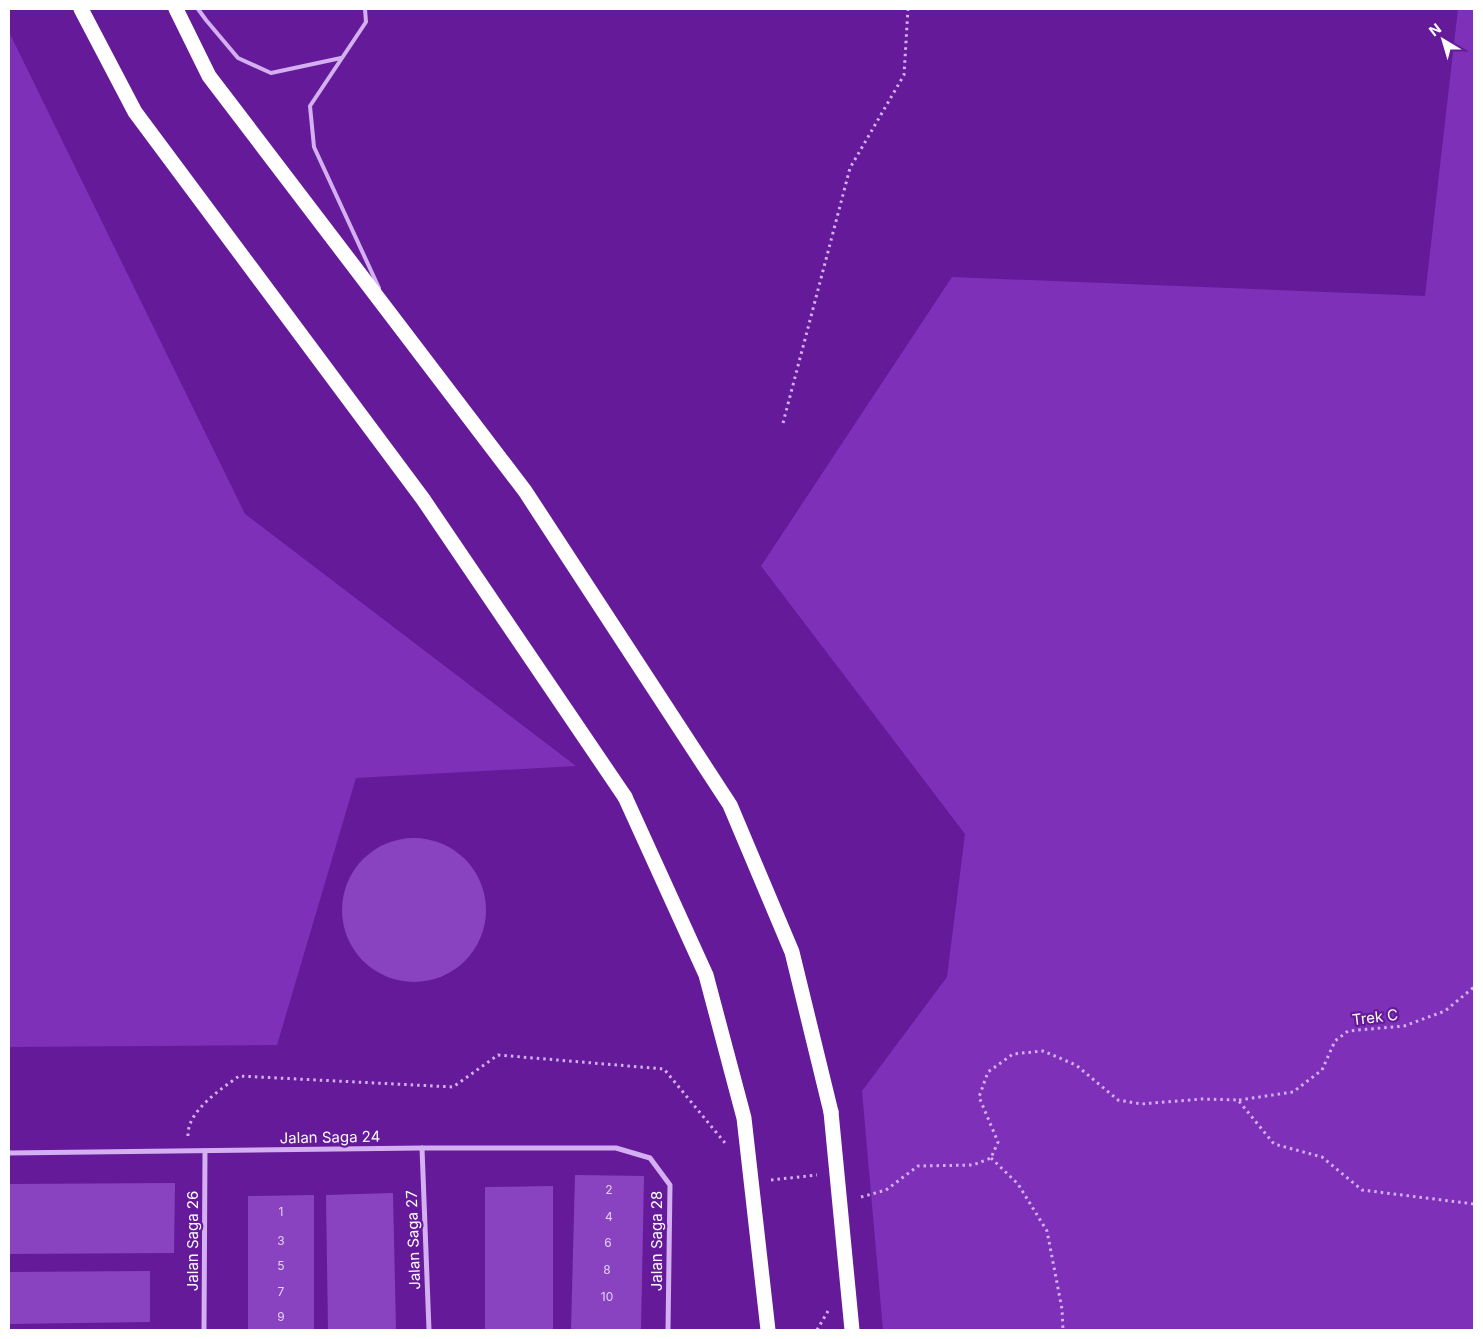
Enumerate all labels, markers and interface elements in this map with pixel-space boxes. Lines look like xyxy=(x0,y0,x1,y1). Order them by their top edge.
north arrow xyxy=(1418,15,1468,65)
text: N xyxy=(1425,19,1444,39)
street label: Trek C xyxy=(1351,1005,1399,1029)
street label: Jalan Saga 24 xyxy=(280,1127,380,1147)
house number: 2 xyxy=(605,1182,613,1197)
street label: Jalan Saga 27 xyxy=(402,1190,424,1290)
street label: Jalan Saga 26 xyxy=(183,1191,202,1291)
street label: Jalan Saga 28 xyxy=(647,1191,666,1291)
house number: 1 xyxy=(279,1204,283,1219)
house number: 4 xyxy=(605,1209,613,1224)
house number: 3 xyxy=(277,1233,285,1248)
house number: 6 xyxy=(604,1235,612,1250)
house number: 5 xyxy=(277,1258,285,1273)
house number: 8 xyxy=(603,1262,611,1277)
house number: 7 xyxy=(278,1284,285,1299)
house number: 10 xyxy=(601,1289,613,1304)
house number: 9 xyxy=(277,1309,285,1324)

